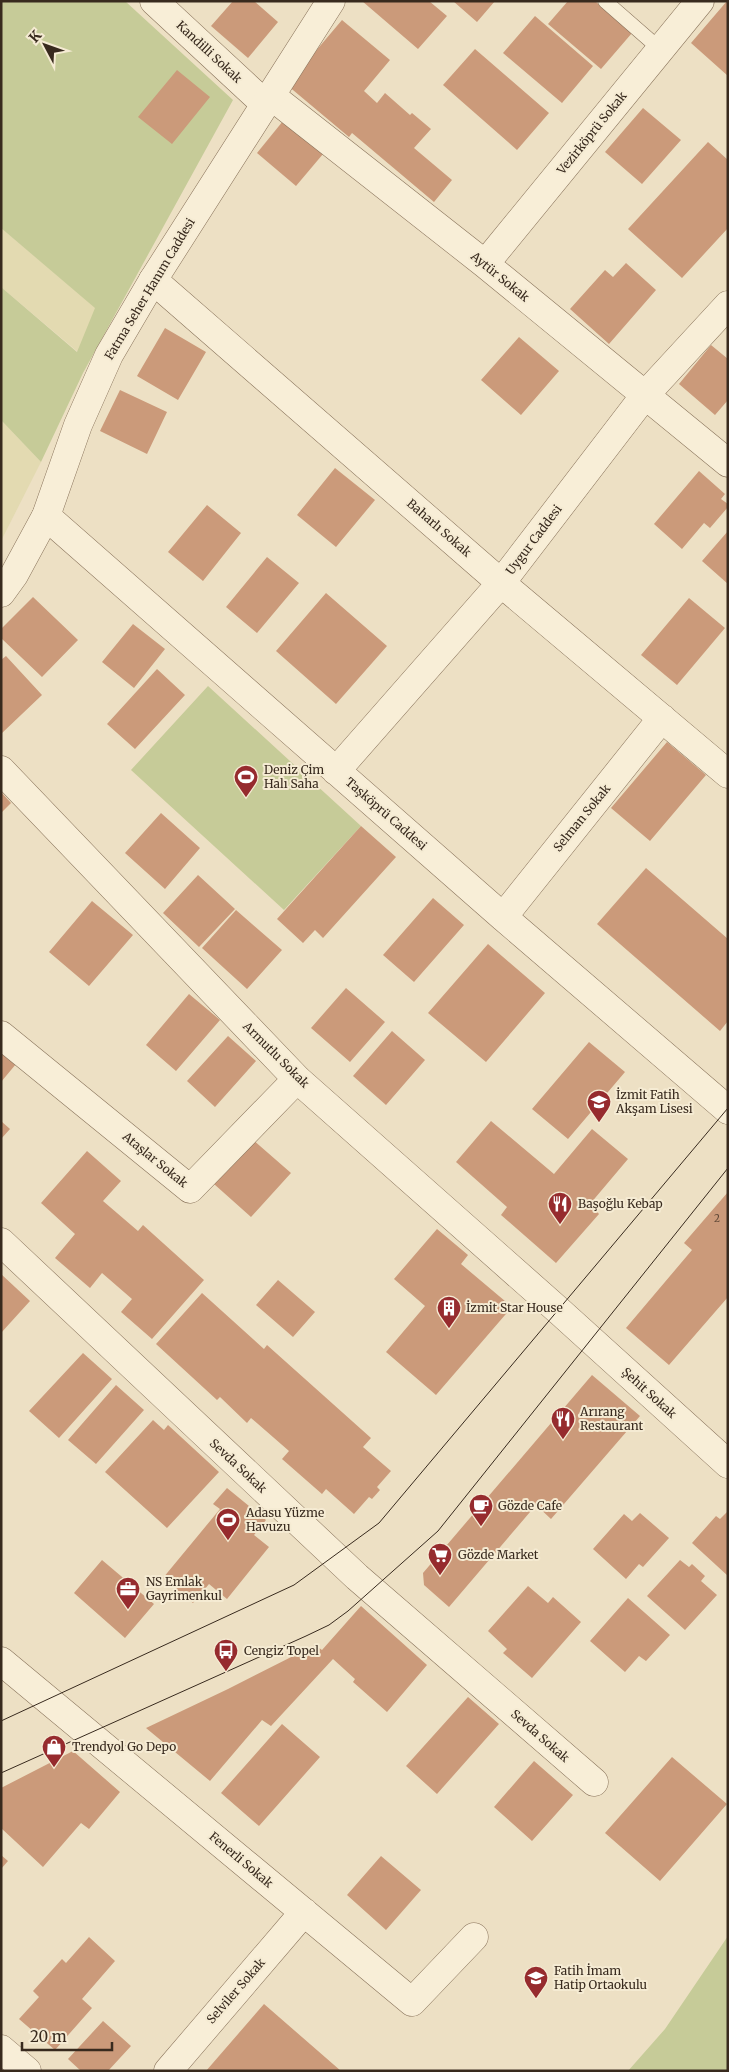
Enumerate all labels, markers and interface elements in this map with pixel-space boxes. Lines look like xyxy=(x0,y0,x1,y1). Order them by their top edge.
street label: Kandilli Sokak xyxy=(173,17,245,86)
north arrow xyxy=(20,20,70,70)
text: K xyxy=(25,26,46,46)
street label: Vezirköprü Sokak xyxy=(553,88,630,178)
street label: Fatma Seher Hanım Caddesi xyxy=(101,215,198,362)
street label: Aytür Sokak xyxy=(467,248,533,305)
street label: Baharlı Sokak xyxy=(404,496,475,560)
street label: Uygur Caddesi xyxy=(502,502,565,578)
place label: Deniz Çim Halı Saha xyxy=(264,762,324,791)
sports icon: Deniz Çim Halı Saha xyxy=(233,764,259,798)
street label: Taşköprü Caddesi xyxy=(343,774,430,853)
street label: Selman Sokak xyxy=(550,781,614,854)
street label: Armutlu Sokak xyxy=(239,1018,313,1091)
place label: İzmit Fatih Akşam Lisesi xyxy=(615,1087,693,1116)
school or university icon: İzmit Fatih Akşam Lisesi xyxy=(586,1089,612,1123)
street label: Ataşlar Sokak xyxy=(119,1128,191,1191)
restaurant icon: Başoğlu Kebap xyxy=(547,1191,573,1225)
place label: Başoğlu Kebap xyxy=(578,1196,663,1211)
house number: 2 xyxy=(714,1212,720,1225)
building icon: İzmit Star House xyxy=(436,1295,462,1329)
place label: İzmit Star House xyxy=(466,1300,563,1315)
street label: Şehit Sokak xyxy=(619,1364,680,1421)
place label: Arırang Restaurant xyxy=(579,1404,643,1433)
restaurant icon: Arırang Restaurant xyxy=(550,1406,576,1440)
street label: Sevda Sokak xyxy=(207,1435,270,1496)
cafe icon: Gözde Cafe xyxy=(468,1493,494,1527)
place label: Gözde Cafe xyxy=(498,1498,562,1513)
place label: Adasu Yüzme Havuzu xyxy=(245,1505,324,1534)
sports icon: Adasu Yüzme Havuzu xyxy=(215,1507,241,1541)
supermarket icon: Gözde Market xyxy=(427,1542,453,1576)
place label: Gözde Market xyxy=(458,1547,539,1562)
place label: NS Emlak Gayrimenkul xyxy=(146,1574,222,1603)
office icon: NS Emlak Gayrimenkul xyxy=(115,1576,141,1610)
bus stop icon: Cengiz Topel xyxy=(213,1638,239,1672)
place label: Cengiz Topel xyxy=(244,1643,319,1658)
street label: Sevda Sokak xyxy=(508,1706,573,1765)
shop icon: Trendyol Go Depo xyxy=(41,1734,67,1768)
place label: Trendyol Go Depo xyxy=(72,1739,176,1754)
street label: Fenerli Sokak xyxy=(206,1829,277,1891)
street label: Selviler Sokak xyxy=(203,1955,268,2026)
place label: Fatih İmam Hatip Ortaokulu xyxy=(554,1963,647,1992)
school or university icon: Fatih İmam Hatip Ortaokulu xyxy=(523,1965,549,1999)
scale bar xyxy=(22,2020,112,2052)
text: 20 m xyxy=(30,2027,67,2046)

